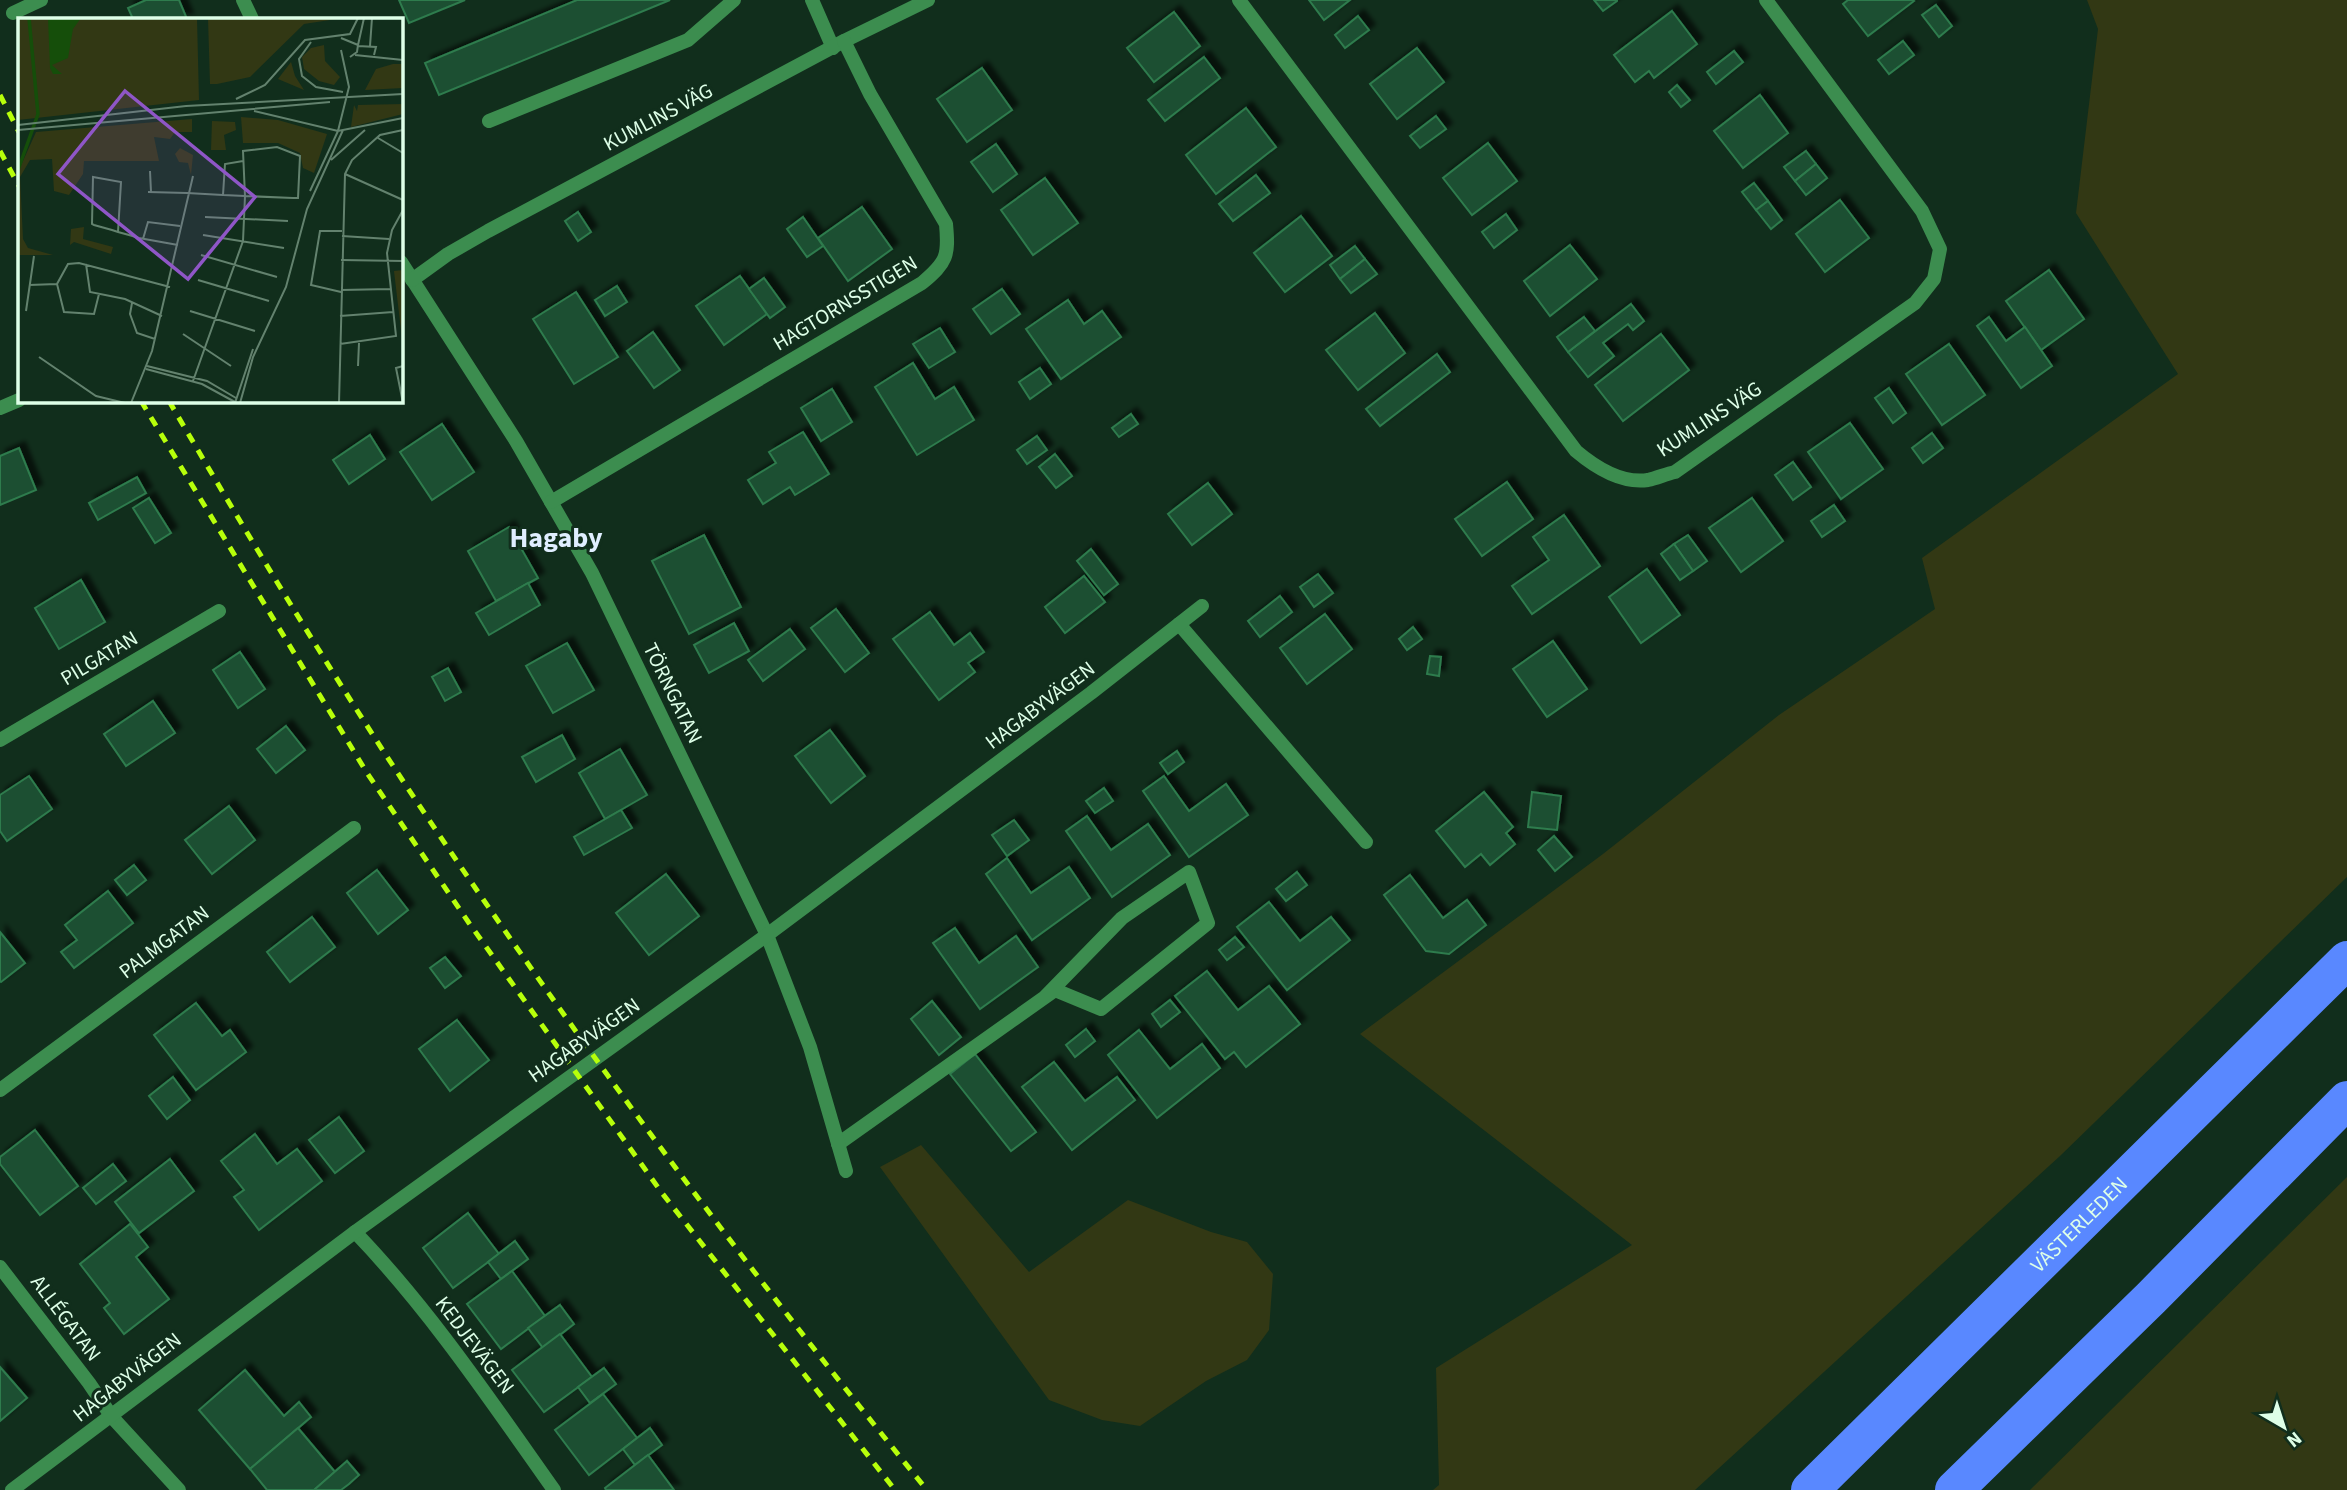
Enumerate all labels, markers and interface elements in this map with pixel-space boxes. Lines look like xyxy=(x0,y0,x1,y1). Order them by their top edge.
inset map xyxy=(18,18,402,402)
street label: KUMLINS VÄG xyxy=(598,76,718,158)
street label: HAGTORNSSTIGEN xyxy=(767,248,923,358)
street label: KUMLINS VÄG xyxy=(1650,374,1768,464)
district label: Hagaby xyxy=(509,518,603,558)
street label: PILGATAN xyxy=(55,623,143,693)
street label: TÖRNGATAN xyxy=(636,638,710,748)
street label: HAGABYVÄGEN xyxy=(979,654,1101,756)
street label: PALMGATAN xyxy=(113,898,215,986)
street label: HAGABYVÄGEN xyxy=(522,990,646,1090)
street label: VÄSTERLEDEN xyxy=(2024,1170,2134,1279)
street label: ALLÉGATAN xyxy=(24,1268,108,1368)
street label: KEDJEVÄGEN xyxy=(428,1290,522,1400)
street label: HAGABYVÄGEN xyxy=(66,1325,188,1429)
north arrow xyxy=(2249,1392,2319,1462)
text: N xyxy=(2280,1425,2307,1454)

